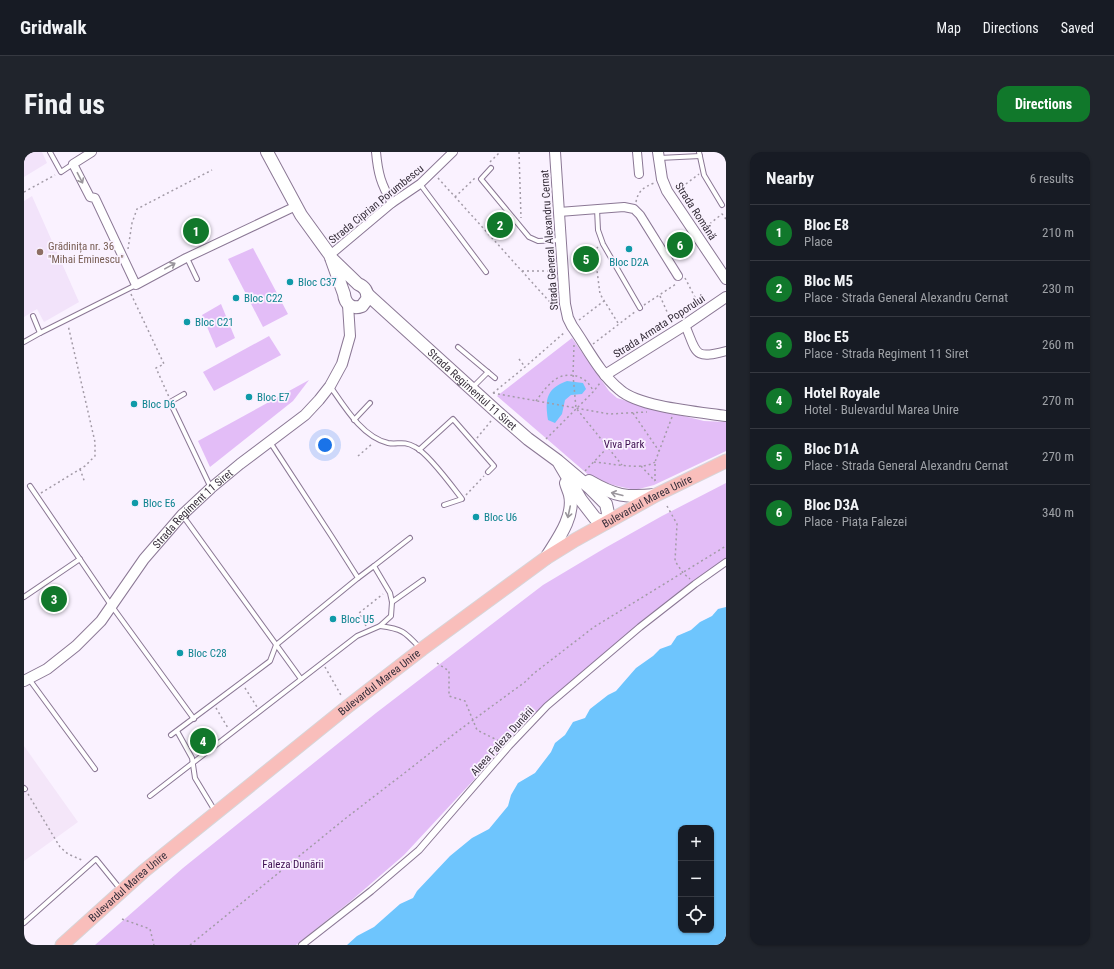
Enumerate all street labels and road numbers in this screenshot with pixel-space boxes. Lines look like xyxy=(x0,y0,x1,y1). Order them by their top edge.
street label: Strada Ciprian Porumbescu xyxy=(326,162,426,247)
street label: Strada General Alexandru Cernat xyxy=(538,169,561,311)
street label: Strada Română xyxy=(672,180,719,243)
street label: Strada Armata Poporului xyxy=(611,292,707,361)
street label: Strada Regimentul 11 Siret xyxy=(425,346,519,433)
street label: Strada Regiment 11 Siret xyxy=(150,467,236,551)
street label: Bulevardul Marea Unire xyxy=(600,472,694,531)
street label: Bulevardul Marea Unire xyxy=(336,647,423,718)
street label: Aleea Faleza Dunării xyxy=(468,704,537,778)
street label: Bulevardul Marea Unire xyxy=(86,849,170,925)

